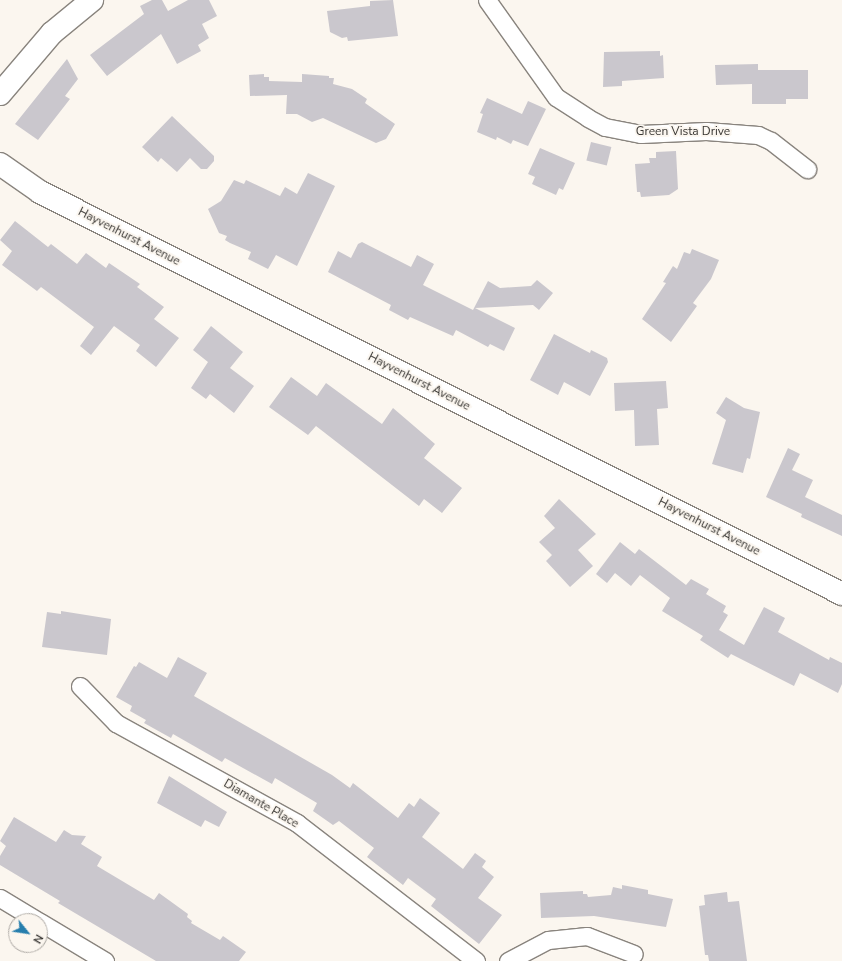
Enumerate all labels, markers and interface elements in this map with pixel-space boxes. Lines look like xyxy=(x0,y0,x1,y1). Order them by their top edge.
street label: Green Vista Drive xyxy=(636,125,730,139)
street label: Hayvenhurst Avenue xyxy=(76,205,182,269)
street label: Hayvenhurst Avenue xyxy=(366,350,472,414)
street label: Hayvenhurst Avenue xyxy=(656,495,762,559)
street label: Diamante Place xyxy=(221,777,301,831)
north arrow xyxy=(8,913,48,953)
text: N xyxy=(29,931,47,946)

